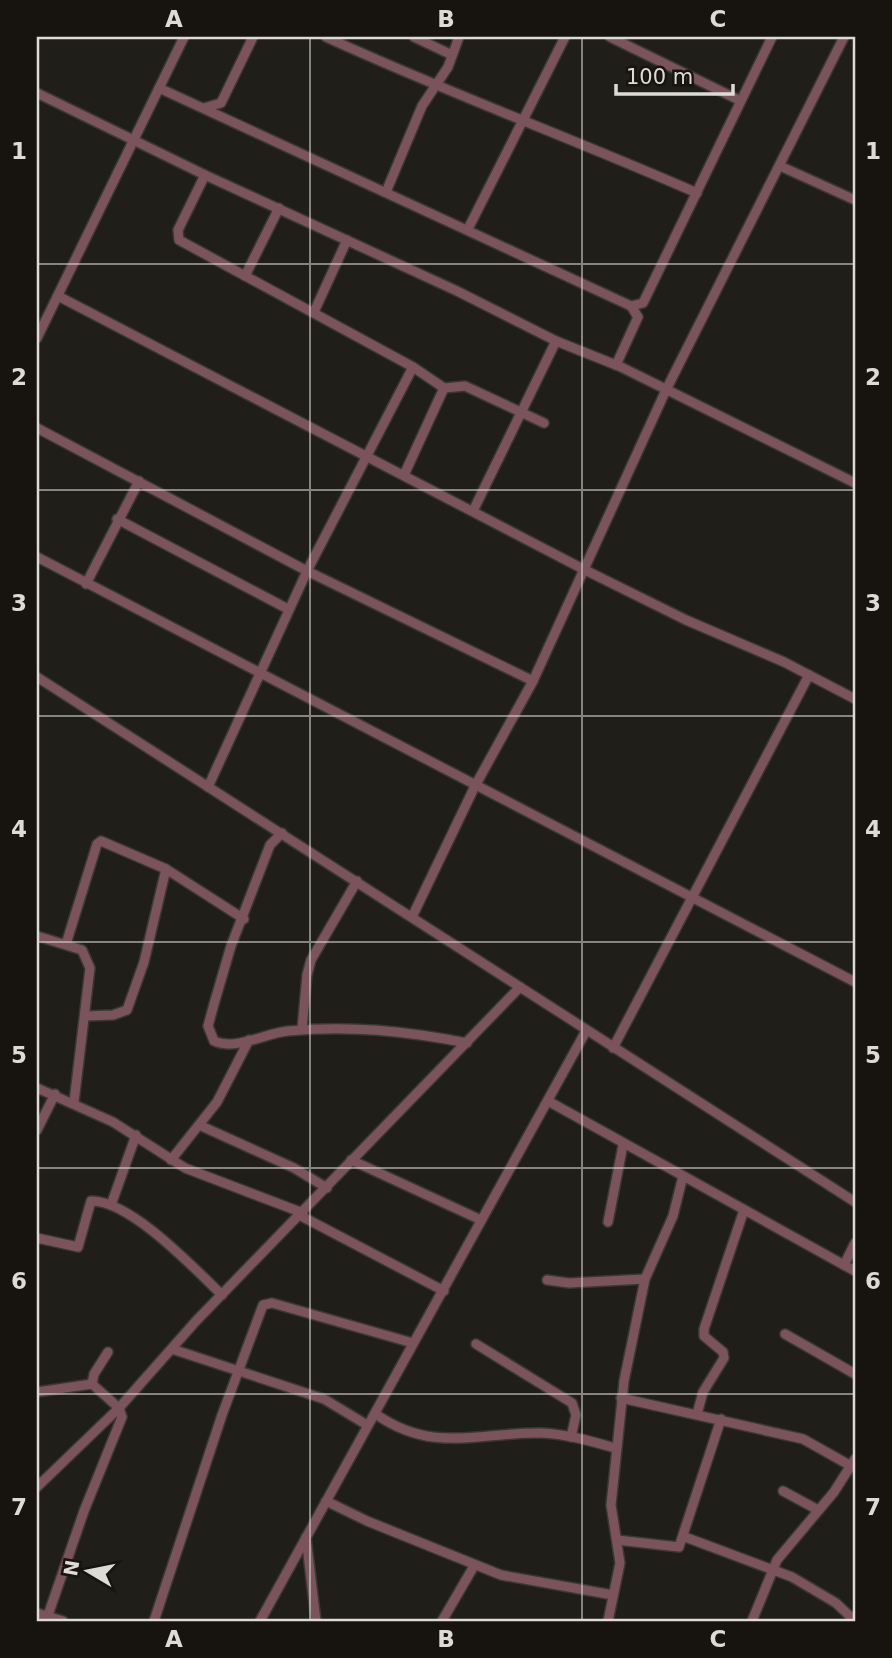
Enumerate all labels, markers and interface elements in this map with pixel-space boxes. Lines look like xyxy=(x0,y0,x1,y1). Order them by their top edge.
text: A xyxy=(165,6,183,32)
text: B xyxy=(437,6,455,32)
text: C xyxy=(710,6,726,32)
scale bar xyxy=(616,52,733,96)
text: 100 m xyxy=(626,65,693,89)
text: 1 xyxy=(11,138,27,164)
text: 1 xyxy=(865,138,881,164)
text: 2 xyxy=(11,364,27,390)
text: 2 xyxy=(865,364,881,390)
text: 3 xyxy=(11,590,27,616)
text: 3 xyxy=(865,590,881,616)
text: 4 xyxy=(11,816,27,842)
text: 4 xyxy=(865,816,881,842)
text: 5 xyxy=(11,1042,27,1068)
text: 5 xyxy=(865,1042,881,1068)
text: 6 xyxy=(11,1268,27,1294)
text: 6 xyxy=(865,1268,881,1294)
text: 7 xyxy=(11,1494,27,1520)
text: 7 xyxy=(865,1494,881,1520)
north arrow xyxy=(52,1536,122,1606)
text: N xyxy=(59,1558,83,1578)
text: A xyxy=(165,1626,183,1652)
text: B xyxy=(437,1626,455,1652)
text: C xyxy=(710,1626,726,1652)

